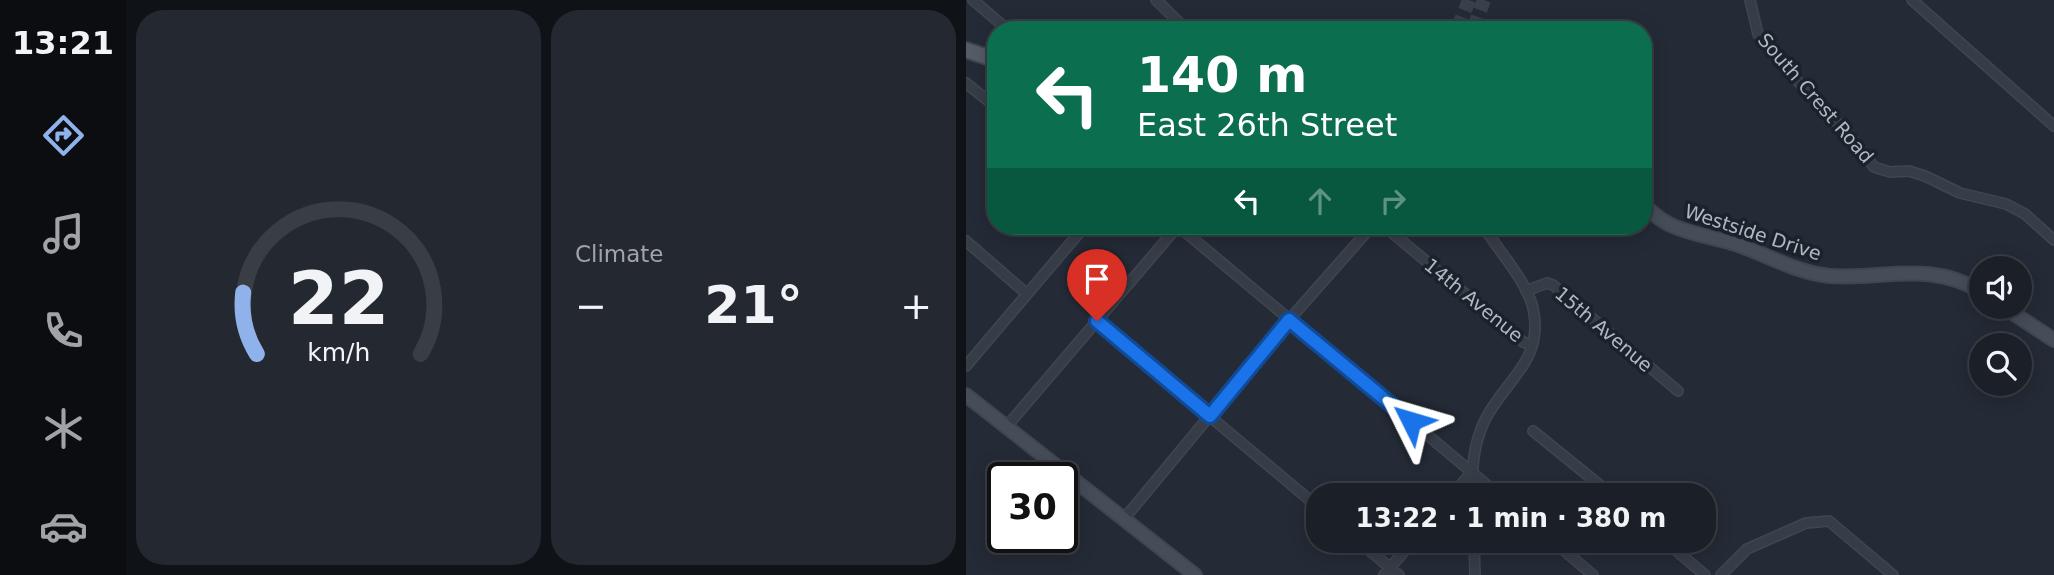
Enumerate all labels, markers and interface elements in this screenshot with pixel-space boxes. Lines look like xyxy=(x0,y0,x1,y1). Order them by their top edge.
text: 13:21 xyxy=(12,24,114,62)
street label: South Crest Road xyxy=(1754,29,1878,167)
text: 140 m xyxy=(1137,47,1307,104)
icon: left xyxy=(1022,49,1113,140)
text: East 26th Street xyxy=(1137,106,1397,144)
icon: directions xyxy=(39,111,88,160)
icon: left xyxy=(1228,182,1266,220)
icon: ahead xyxy=(1301,182,1339,220)
icon: right xyxy=(1374,182,1412,220)
street label: Westside Drive xyxy=(1682,200,1824,264)
icon: music xyxy=(39,209,88,258)
text: Climate xyxy=(575,241,664,267)
pin xyxy=(1067,249,1127,321)
street label: 14th Avenue xyxy=(1420,254,1528,346)
text: 22 xyxy=(288,256,389,341)
map controls xyxy=(1969,256,2032,396)
button: sound xyxy=(1969,256,2032,319)
icon: arrive xyxy=(1078,260,1116,298)
text: 21° xyxy=(704,275,803,335)
street label: 15th Avenue xyxy=(1551,282,1657,376)
text: − xyxy=(575,284,607,328)
text: + xyxy=(900,284,932,328)
icon: phone xyxy=(39,306,88,355)
button: search xyxy=(1969,333,2032,396)
text: km/h xyxy=(307,337,370,366)
position arrow xyxy=(1374,384,1448,458)
icon: climate xyxy=(39,404,88,453)
speed limit sign: 30 xyxy=(987,462,1078,553)
icon: car xyxy=(39,502,88,551)
text: 13:22 · 1 min · 380 m xyxy=(1356,503,1666,533)

